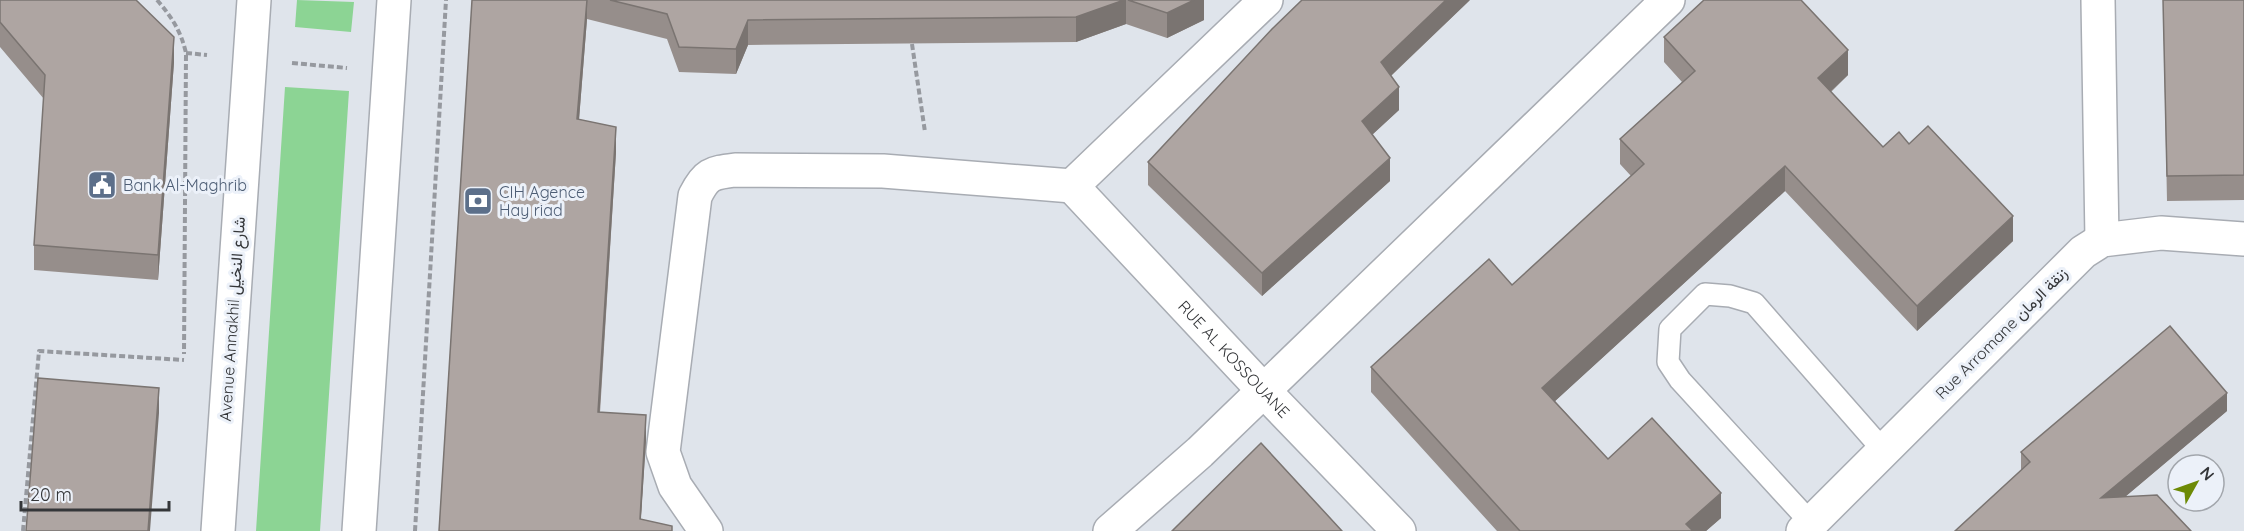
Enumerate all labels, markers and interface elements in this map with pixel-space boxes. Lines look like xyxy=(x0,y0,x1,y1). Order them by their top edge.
public building icon: Bank Al-Maghrib xyxy=(86,169,118,201)
place label: Bank Al-Maghrib xyxy=(123,175,247,195)
place label: CIH Agence Hay riad xyxy=(499,182,585,220)
bank icon: CIH Agence Hay riad xyxy=(462,185,494,217)
street label: Avenue Annakhil شارع النخيل xyxy=(215,216,251,422)
street label: Rue Arromane زنقة الرمان xyxy=(1931,263,2072,404)
street label: RUE AL KOSSOUANE xyxy=(1174,296,1294,422)
north arrow xyxy=(2166,453,2226,513)
text: N xyxy=(2196,462,2219,484)
scale bar xyxy=(21,474,170,512)
text: 20 m xyxy=(30,483,72,506)

